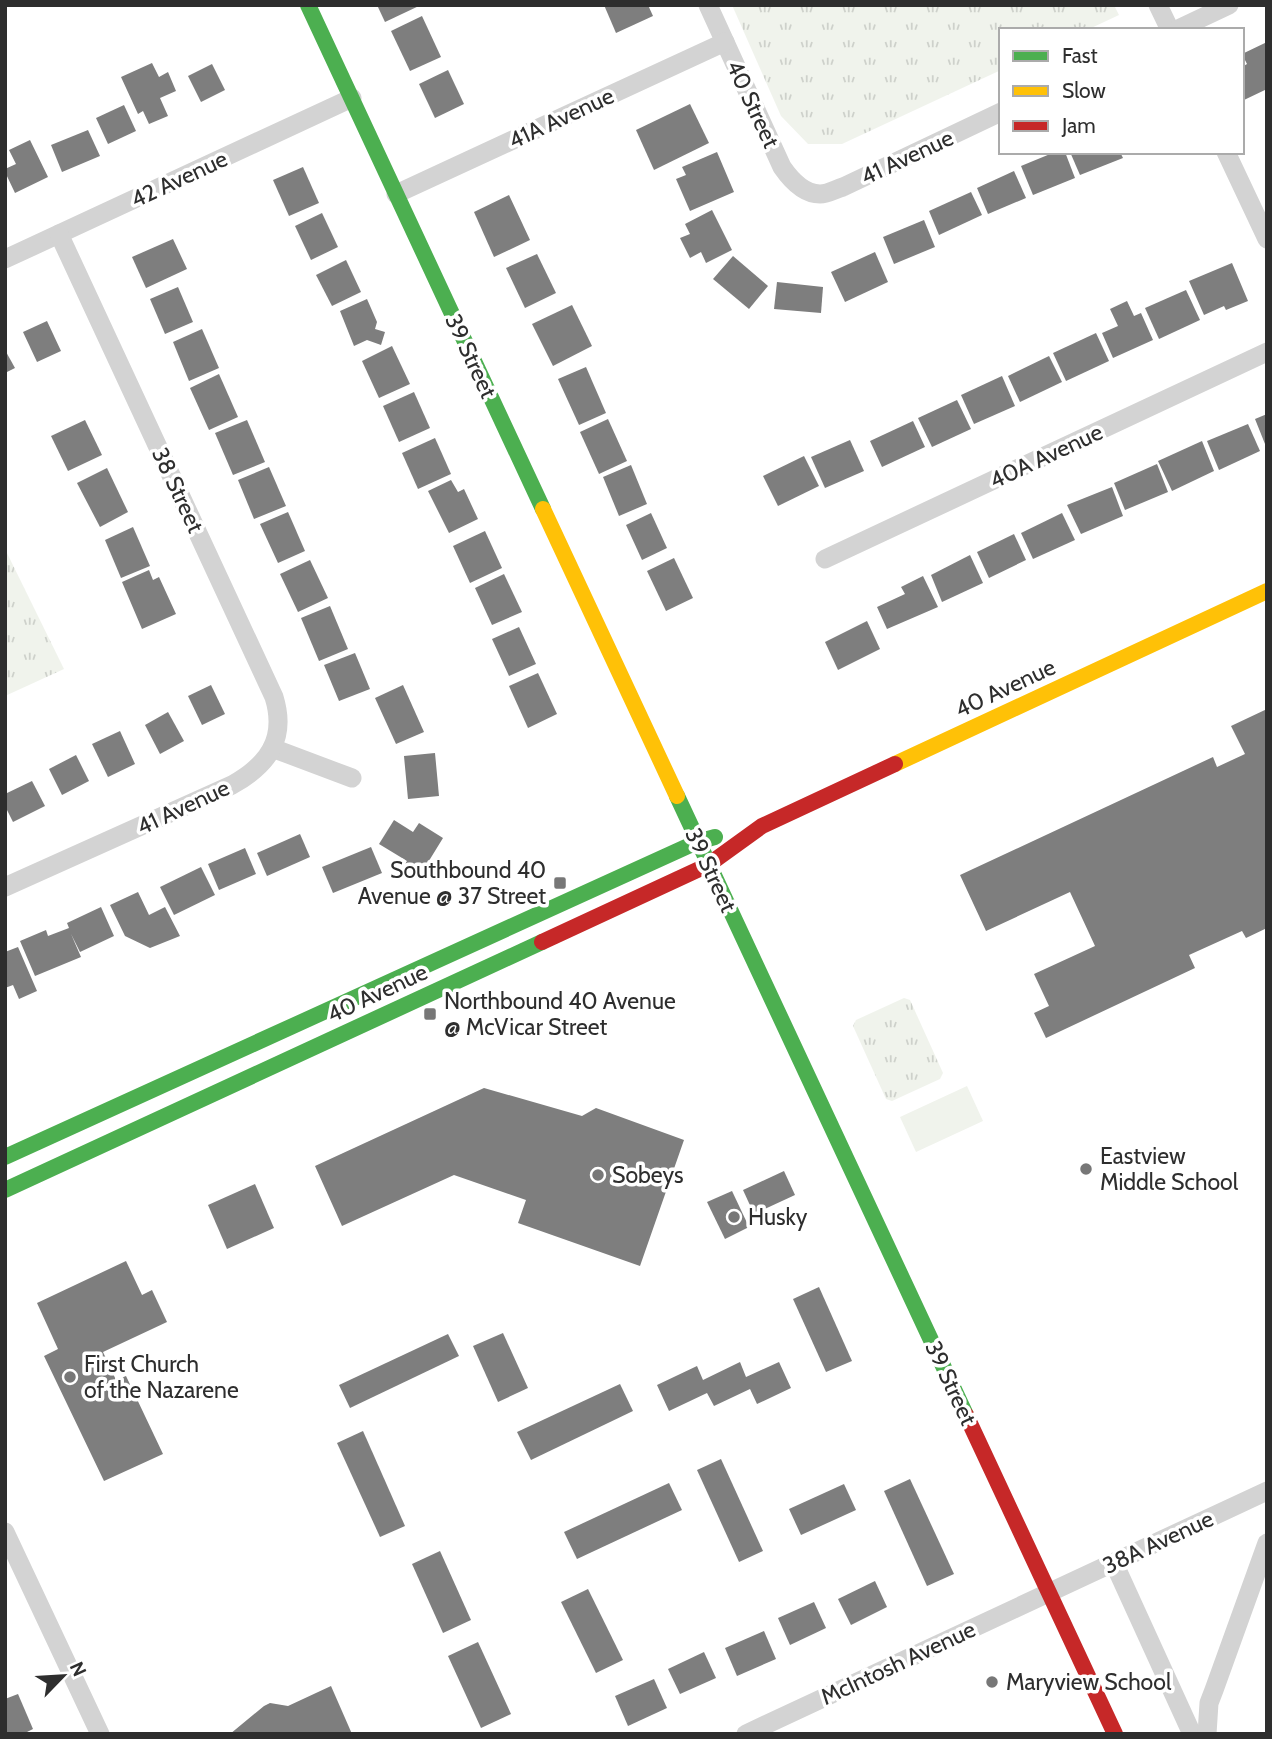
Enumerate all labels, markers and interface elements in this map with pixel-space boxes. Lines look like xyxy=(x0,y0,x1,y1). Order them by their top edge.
legend xyxy=(999,28,1244,154)
text: Fast xyxy=(1062,43,1098,68)
street label: 40 Street xyxy=(721,56,786,153)
text: Slow xyxy=(1062,78,1106,103)
street label: 41A Avenue xyxy=(504,81,618,155)
text: Jam xyxy=(1061,113,1096,138)
street label: 41 Avenue xyxy=(856,123,958,191)
street label: 42 Avenue xyxy=(126,144,232,214)
street label: 39 Street xyxy=(439,309,503,403)
street label: 40A Avenue xyxy=(985,418,1107,494)
street label: 38 Street xyxy=(146,443,210,537)
street label: 40 Avenue xyxy=(950,653,1060,723)
street label: 41 Avenue xyxy=(132,773,234,841)
street label: 39 Street xyxy=(679,823,743,917)
place label: Southbound 40 Avenue @ 37 Street xyxy=(358,856,546,910)
marker: Southbound 40 Avenue @ 37 Street xyxy=(552,875,568,891)
street label: 40 Avenue xyxy=(322,958,432,1028)
place label: Northbound 40 Avenue @ McVicar Street xyxy=(444,987,676,1041)
marker: Northbound 40 Avenue @ McVicar Street xyxy=(422,1006,438,1022)
place label: Eastview Middle School xyxy=(1100,1142,1239,1196)
place label: Sobeys xyxy=(612,1161,684,1189)
marker: Eastview Middle School xyxy=(1078,1161,1094,1177)
marker: Sobeys xyxy=(590,1167,606,1183)
place label: Husky xyxy=(748,1203,808,1231)
marker: Husky xyxy=(726,1209,742,1225)
street label: 39 Street xyxy=(919,1336,983,1430)
place label: First Church of the Nazarene xyxy=(84,1350,239,1404)
marker: First Church of the Nazarene xyxy=(62,1369,78,1385)
street label: 38A Avenue xyxy=(1098,1504,1218,1580)
street label: McIntosh Avenue xyxy=(816,1615,980,1711)
north arrow xyxy=(28,1641,98,1711)
text: N xyxy=(65,1658,91,1680)
place label: Maryview School xyxy=(1006,1668,1172,1696)
marker: Maryview School xyxy=(984,1674,1000,1690)

